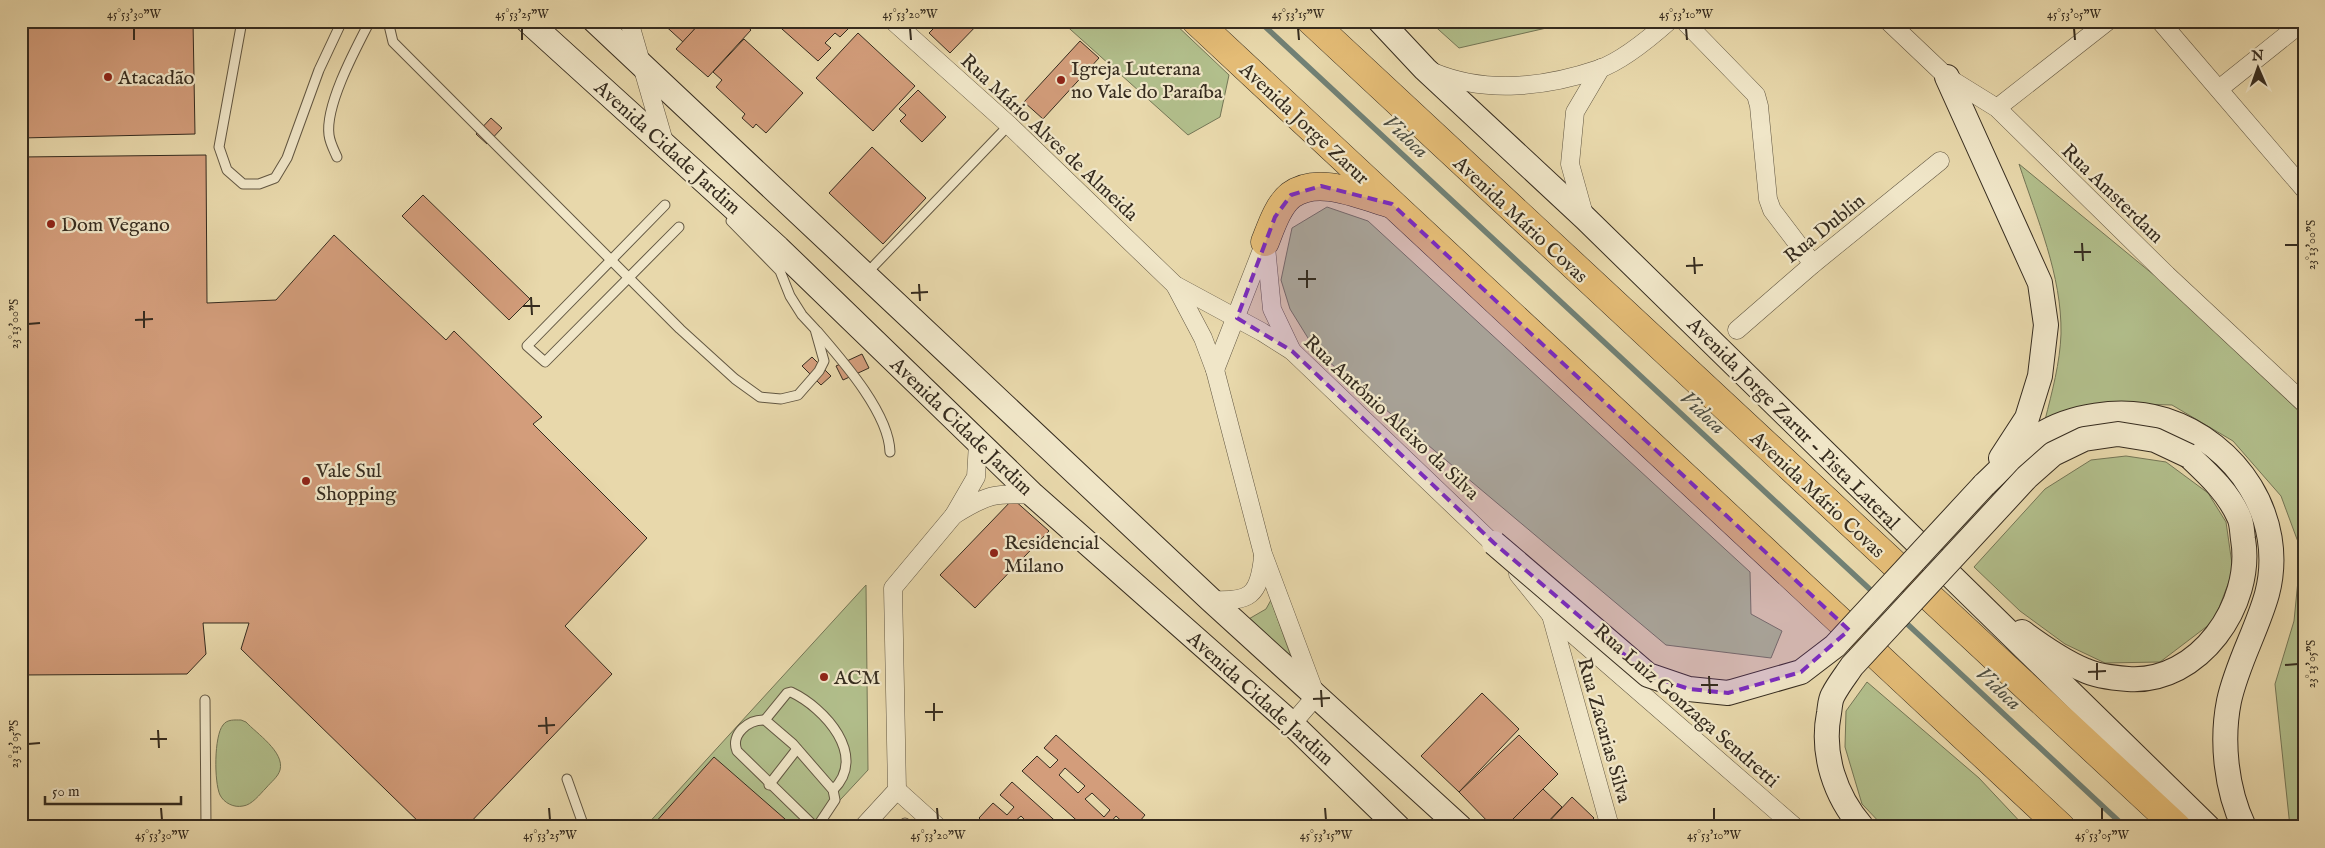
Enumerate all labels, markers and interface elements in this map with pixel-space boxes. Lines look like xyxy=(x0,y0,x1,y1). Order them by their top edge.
text: 45°53'30"W xyxy=(107,7,162,22)
text: 45°53'25"W xyxy=(495,7,549,22)
text: 45°53'20"W xyxy=(882,7,938,22)
text: 45°53'15"W xyxy=(1272,7,1325,22)
text: 45°53'10"W xyxy=(1659,7,1713,22)
text: 45°53'05"W xyxy=(2047,7,2101,22)
north arrow xyxy=(2232,42,2282,92)
text: N xyxy=(2250,47,2264,65)
street label: Rua Mário Alves de Almeida xyxy=(955,49,1143,227)
place label: Igreja Luterana no Vale do Paraíba xyxy=(1071,57,1223,105)
street label: Avenida Jorge Zarur xyxy=(1233,57,1375,191)
place label: Atacadão xyxy=(117,66,195,91)
marker: Atacadão xyxy=(102,71,114,83)
marker: Igreja Luterana no Vale do Paraíba xyxy=(1055,74,1067,86)
street label: Avenida Cidade Jardim xyxy=(588,75,745,221)
water label: Vidoca xyxy=(1376,109,1433,165)
street label: Rua Amsterdam xyxy=(2056,139,2168,249)
street label: Avenida Mário Covas xyxy=(1447,151,1593,289)
street label: Rua Dublin xyxy=(1779,189,1871,269)
place label: Dom Vegano xyxy=(61,213,170,238)
marker: Dom Vegano xyxy=(45,218,57,230)
text: 23°13'00"S xyxy=(2304,220,2319,270)
text: 23°13'00"S xyxy=(7,299,22,349)
street label: Avenida Jorge Zarur - Pista Lateral xyxy=(1681,312,1905,536)
street label: Rua Antônio Aleixo da Silva xyxy=(1298,330,1484,506)
street label: Avenida Cidade Jardim xyxy=(884,352,1038,502)
water label: Vidoca xyxy=(1673,385,1730,441)
street label: Avenida Mário Covas xyxy=(1744,426,1890,564)
place label: Vale Sul Shopping xyxy=(315,459,397,507)
marker: Vale Sul Shopping xyxy=(300,475,312,487)
place label: Residencial Milano xyxy=(1004,531,1100,579)
marker: Residencial Milano xyxy=(988,547,1000,559)
street label: Rua Luiz Gonzaga Sendretti xyxy=(1588,619,1784,793)
street label: Avenida Cidade Jardim xyxy=(1181,626,1338,772)
text: 23°13'05"S xyxy=(2304,640,2319,688)
street label: Rua Zacarias Silva xyxy=(1571,655,1636,806)
water label: Vidoca xyxy=(1969,661,2026,717)
place label: ACM xyxy=(833,666,881,691)
marker: ACM xyxy=(818,671,830,683)
text: 23°13'05"S xyxy=(7,720,22,768)
scale bar xyxy=(45,773,181,805)
text: 50 m xyxy=(52,782,80,801)
text: 45°53'30"W xyxy=(135,828,190,843)
text: 45°53'25"W xyxy=(523,828,577,843)
text: 45°53'20"W xyxy=(910,828,966,843)
text: 45°53'15"W xyxy=(1300,828,1353,843)
text: 45°53'10"W xyxy=(1687,828,1741,843)
text: 45°53'05"W xyxy=(2075,828,2129,843)

